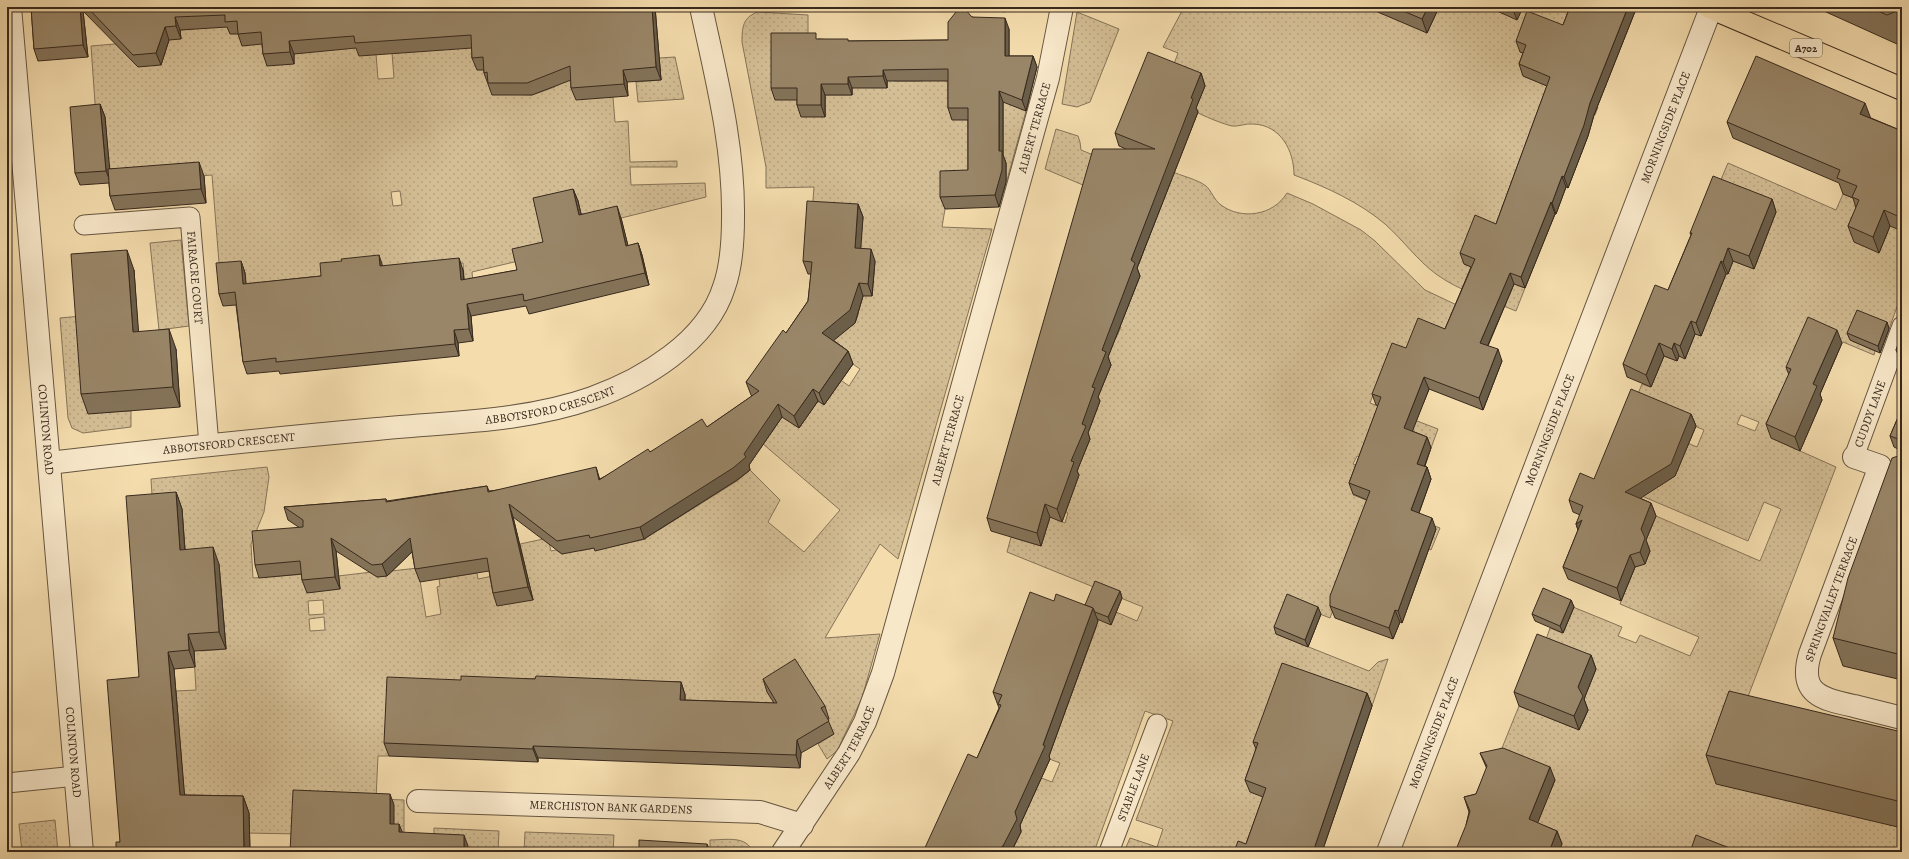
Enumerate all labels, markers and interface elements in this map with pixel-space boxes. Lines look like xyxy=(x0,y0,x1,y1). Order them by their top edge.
road number: A702 xyxy=(1790,39,1822,57)
street label: MORNINGSIDE PLACE xyxy=(1637,69,1694,185)
street label: ALBERT TERRACE xyxy=(1014,81,1054,176)
street label: FAIRACRE COURT xyxy=(183,230,207,325)
street label: MORNINGSIDE PLACE xyxy=(1521,372,1578,488)
street label: CUDDY LANE xyxy=(1850,378,1889,450)
street label: ABBOTSFORD CRESCENT xyxy=(484,382,618,428)
street label: COLINTON ROAD xyxy=(34,384,58,475)
street label: ALBERT TERRACE xyxy=(927,393,968,488)
street label: ABBOTSFORD CRESCENT xyxy=(161,429,296,458)
street label: SPRINGVALLEY TERRACE xyxy=(1801,534,1861,664)
street label: MORNINGSIDE PLACE xyxy=(1405,674,1462,791)
street label: ALBERT TERRACE xyxy=(819,703,878,793)
street label: COLINTON ROAD xyxy=(62,706,85,798)
street label: STABLE LANE xyxy=(1113,751,1153,824)
street label: MERCHISTON BANK GARDENS xyxy=(529,797,693,818)

